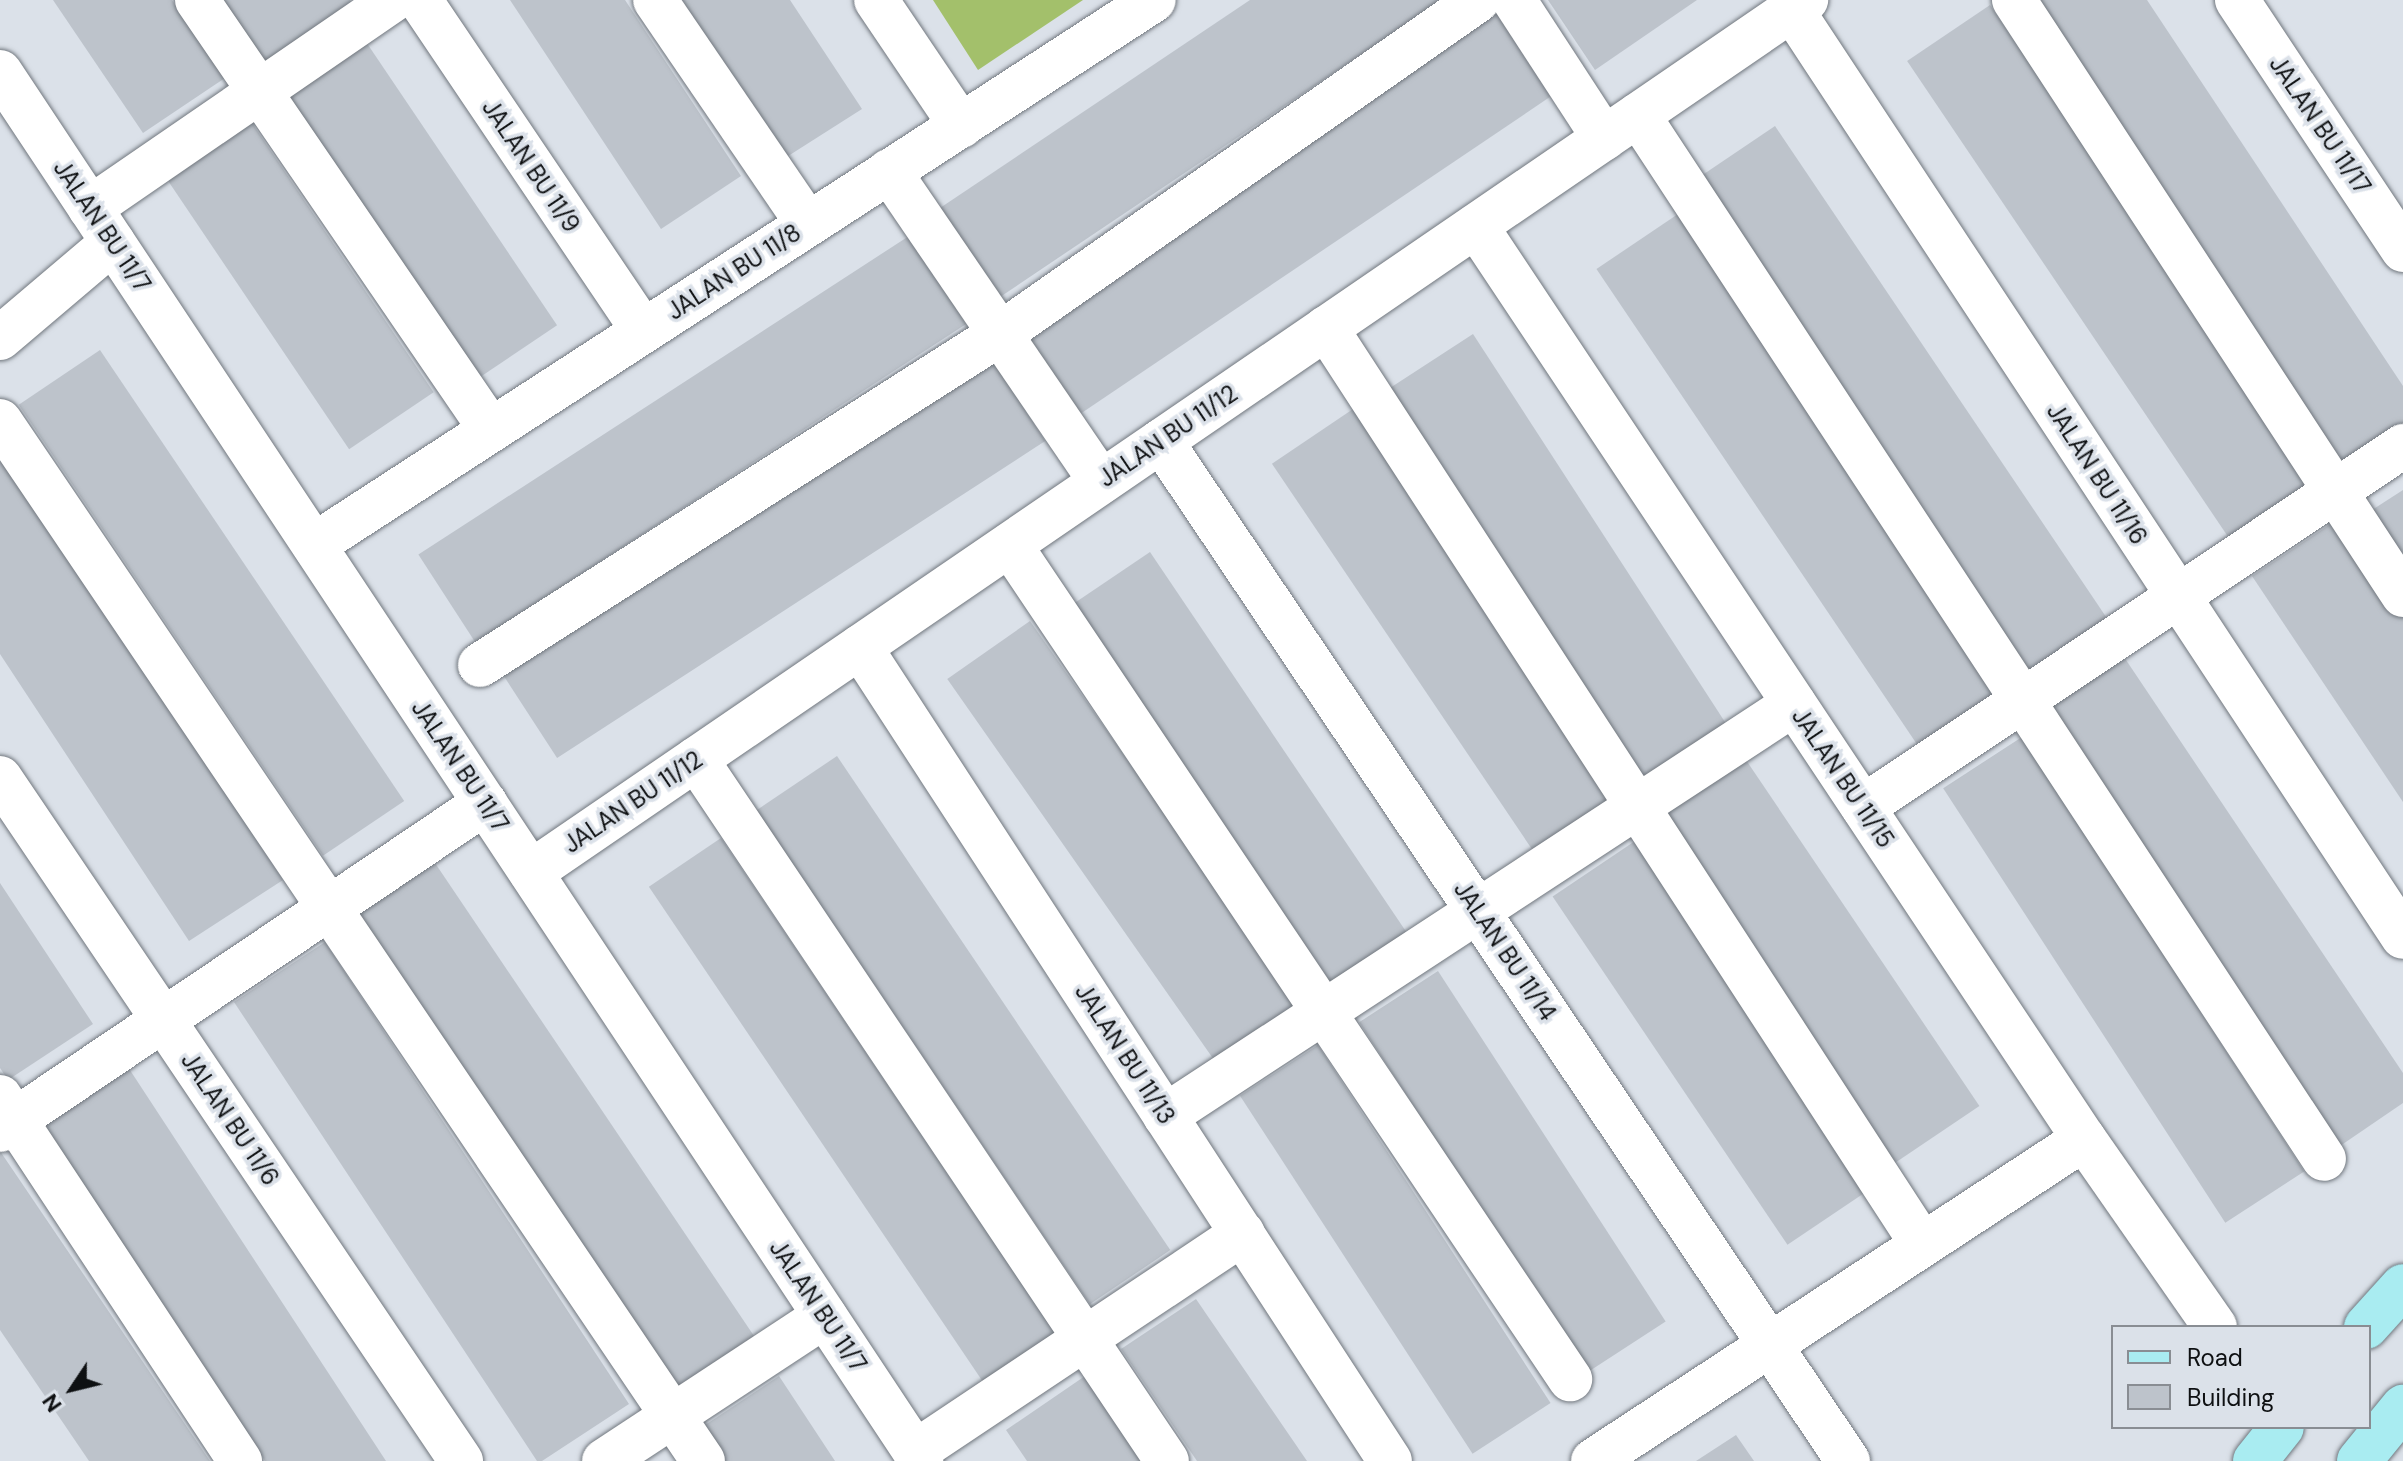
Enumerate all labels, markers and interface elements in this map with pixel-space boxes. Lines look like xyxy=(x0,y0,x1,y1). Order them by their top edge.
street label: JALAN BU 11/17 xyxy=(2263,51,2377,199)
street label: JALAN BU 11/9 xyxy=(476,94,586,238)
street label: JALAN BU 11/7 xyxy=(47,155,157,297)
street label: JALAN BU 11/8 xyxy=(662,218,806,326)
street label: JALAN BU 11/12 xyxy=(1093,379,1243,493)
street label: JALAN BU 11/16 xyxy=(2041,398,2153,550)
street label: JALAN BU 11/7 xyxy=(405,695,515,837)
street label: JALAN BU 11/15 xyxy=(1786,703,1900,853)
street label: JALAN BU 11/12 xyxy=(558,745,708,859)
street label: JALAN BU 11/14 xyxy=(1448,876,1562,1026)
street label: JALAN BU 11/13 xyxy=(1069,978,1181,1130)
street label: JALAN BU 11/6 xyxy=(175,1047,285,1191)
street label: JALAN BU 11/7 xyxy=(763,1235,873,1377)
legend xyxy=(2111,1325,2371,1429)
text: Road xyxy=(2187,1342,2243,1373)
north arrow xyxy=(32,1349,112,1429)
text: Building xyxy=(2187,1382,2274,1413)
text: N xyxy=(35,1388,68,1418)

